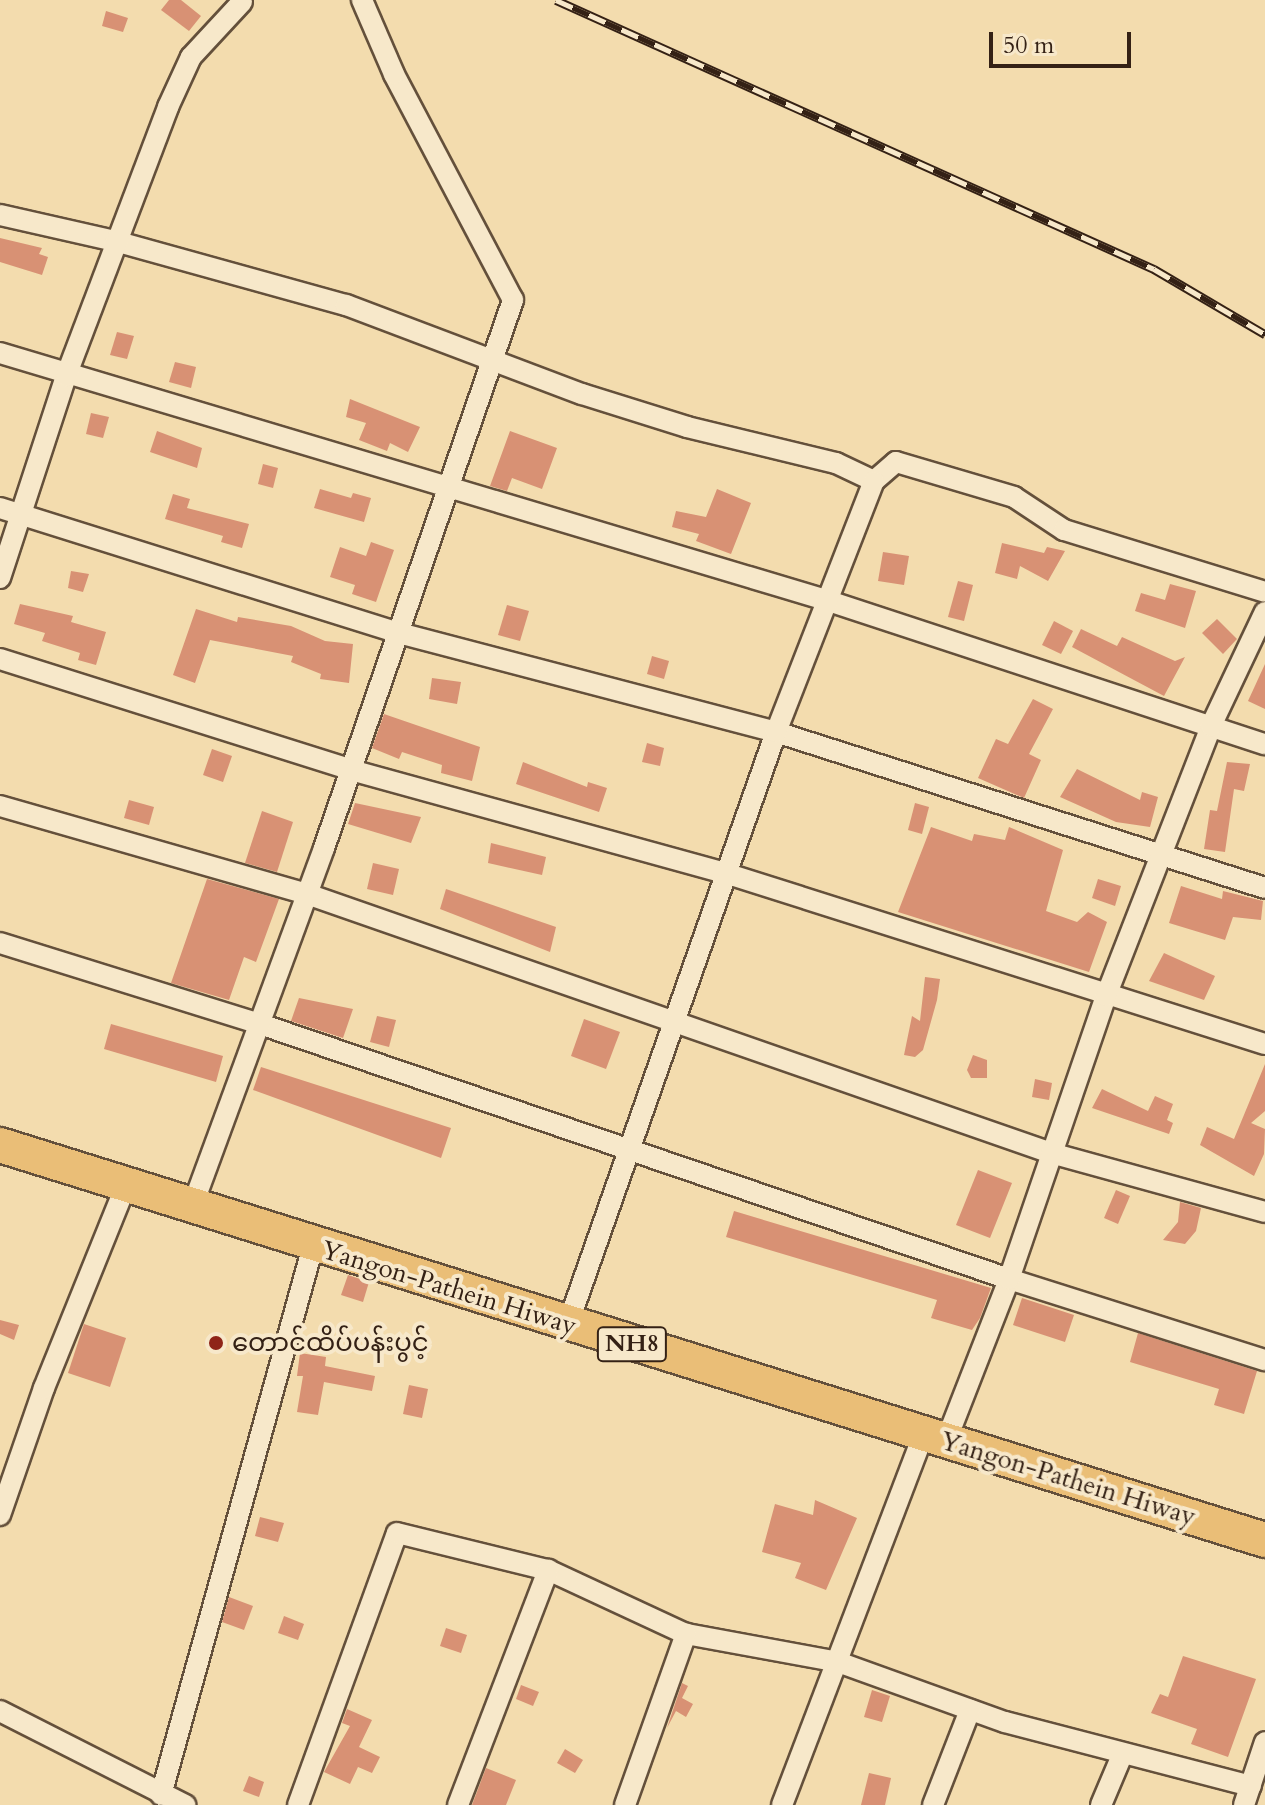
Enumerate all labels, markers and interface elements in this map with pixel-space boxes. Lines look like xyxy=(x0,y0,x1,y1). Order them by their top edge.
scale bar xyxy=(993,16,1135,66)
text: 50 m xyxy=(1003,29,1054,62)
street label: Yangon-Pathein Hiway xyxy=(318,1234,580,1342)
road number: NH8 xyxy=(596,1324,668,1364)
place label: တောင်ထိပ်ပန်းပွင့် xyxy=(232,1327,429,1359)
marker: တောင်ထိပ်ပန်းပွင့် xyxy=(207,1334,225,1352)
street label: Yangon-Pathein Hiway xyxy=(937,1425,1199,1533)

